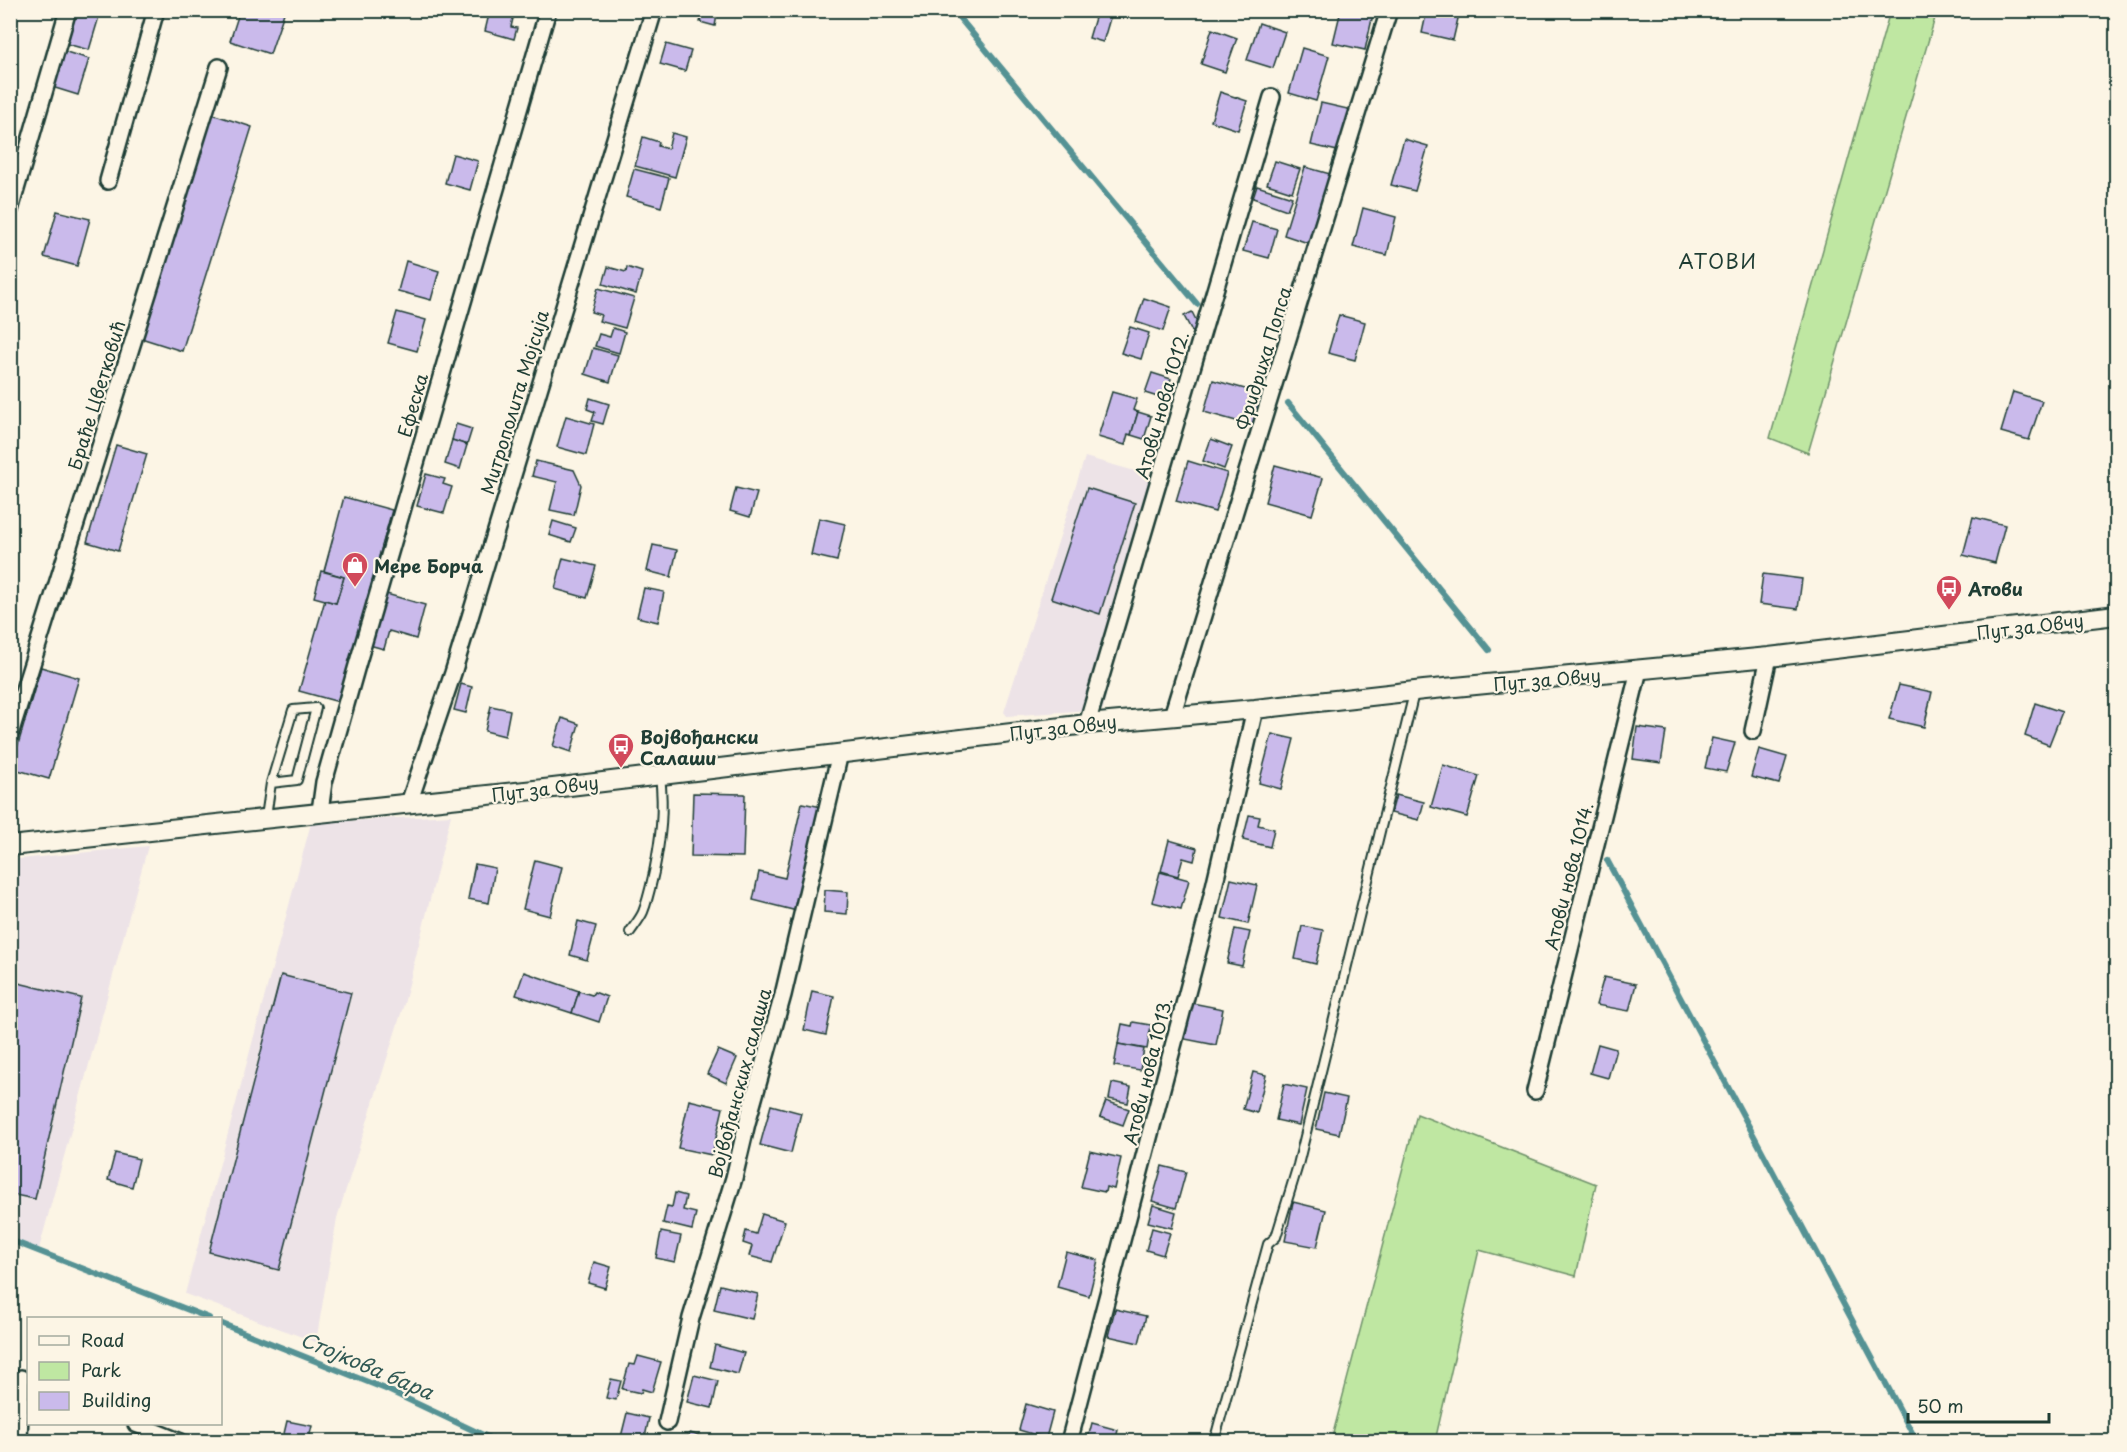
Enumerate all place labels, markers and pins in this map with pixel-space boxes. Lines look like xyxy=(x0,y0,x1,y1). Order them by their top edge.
shop icon: Мере Борча xyxy=(340,550,370,588)
place label: Мере Борча xyxy=(374,552,484,579)
bus stop icon: Атови xyxy=(1934,573,1964,611)
place label: Атови xyxy=(1967,575,2023,602)
place label: Војвођански Салаши xyxy=(640,723,759,771)
bus stop icon: Војвођански Салаши xyxy=(606,731,636,769)

